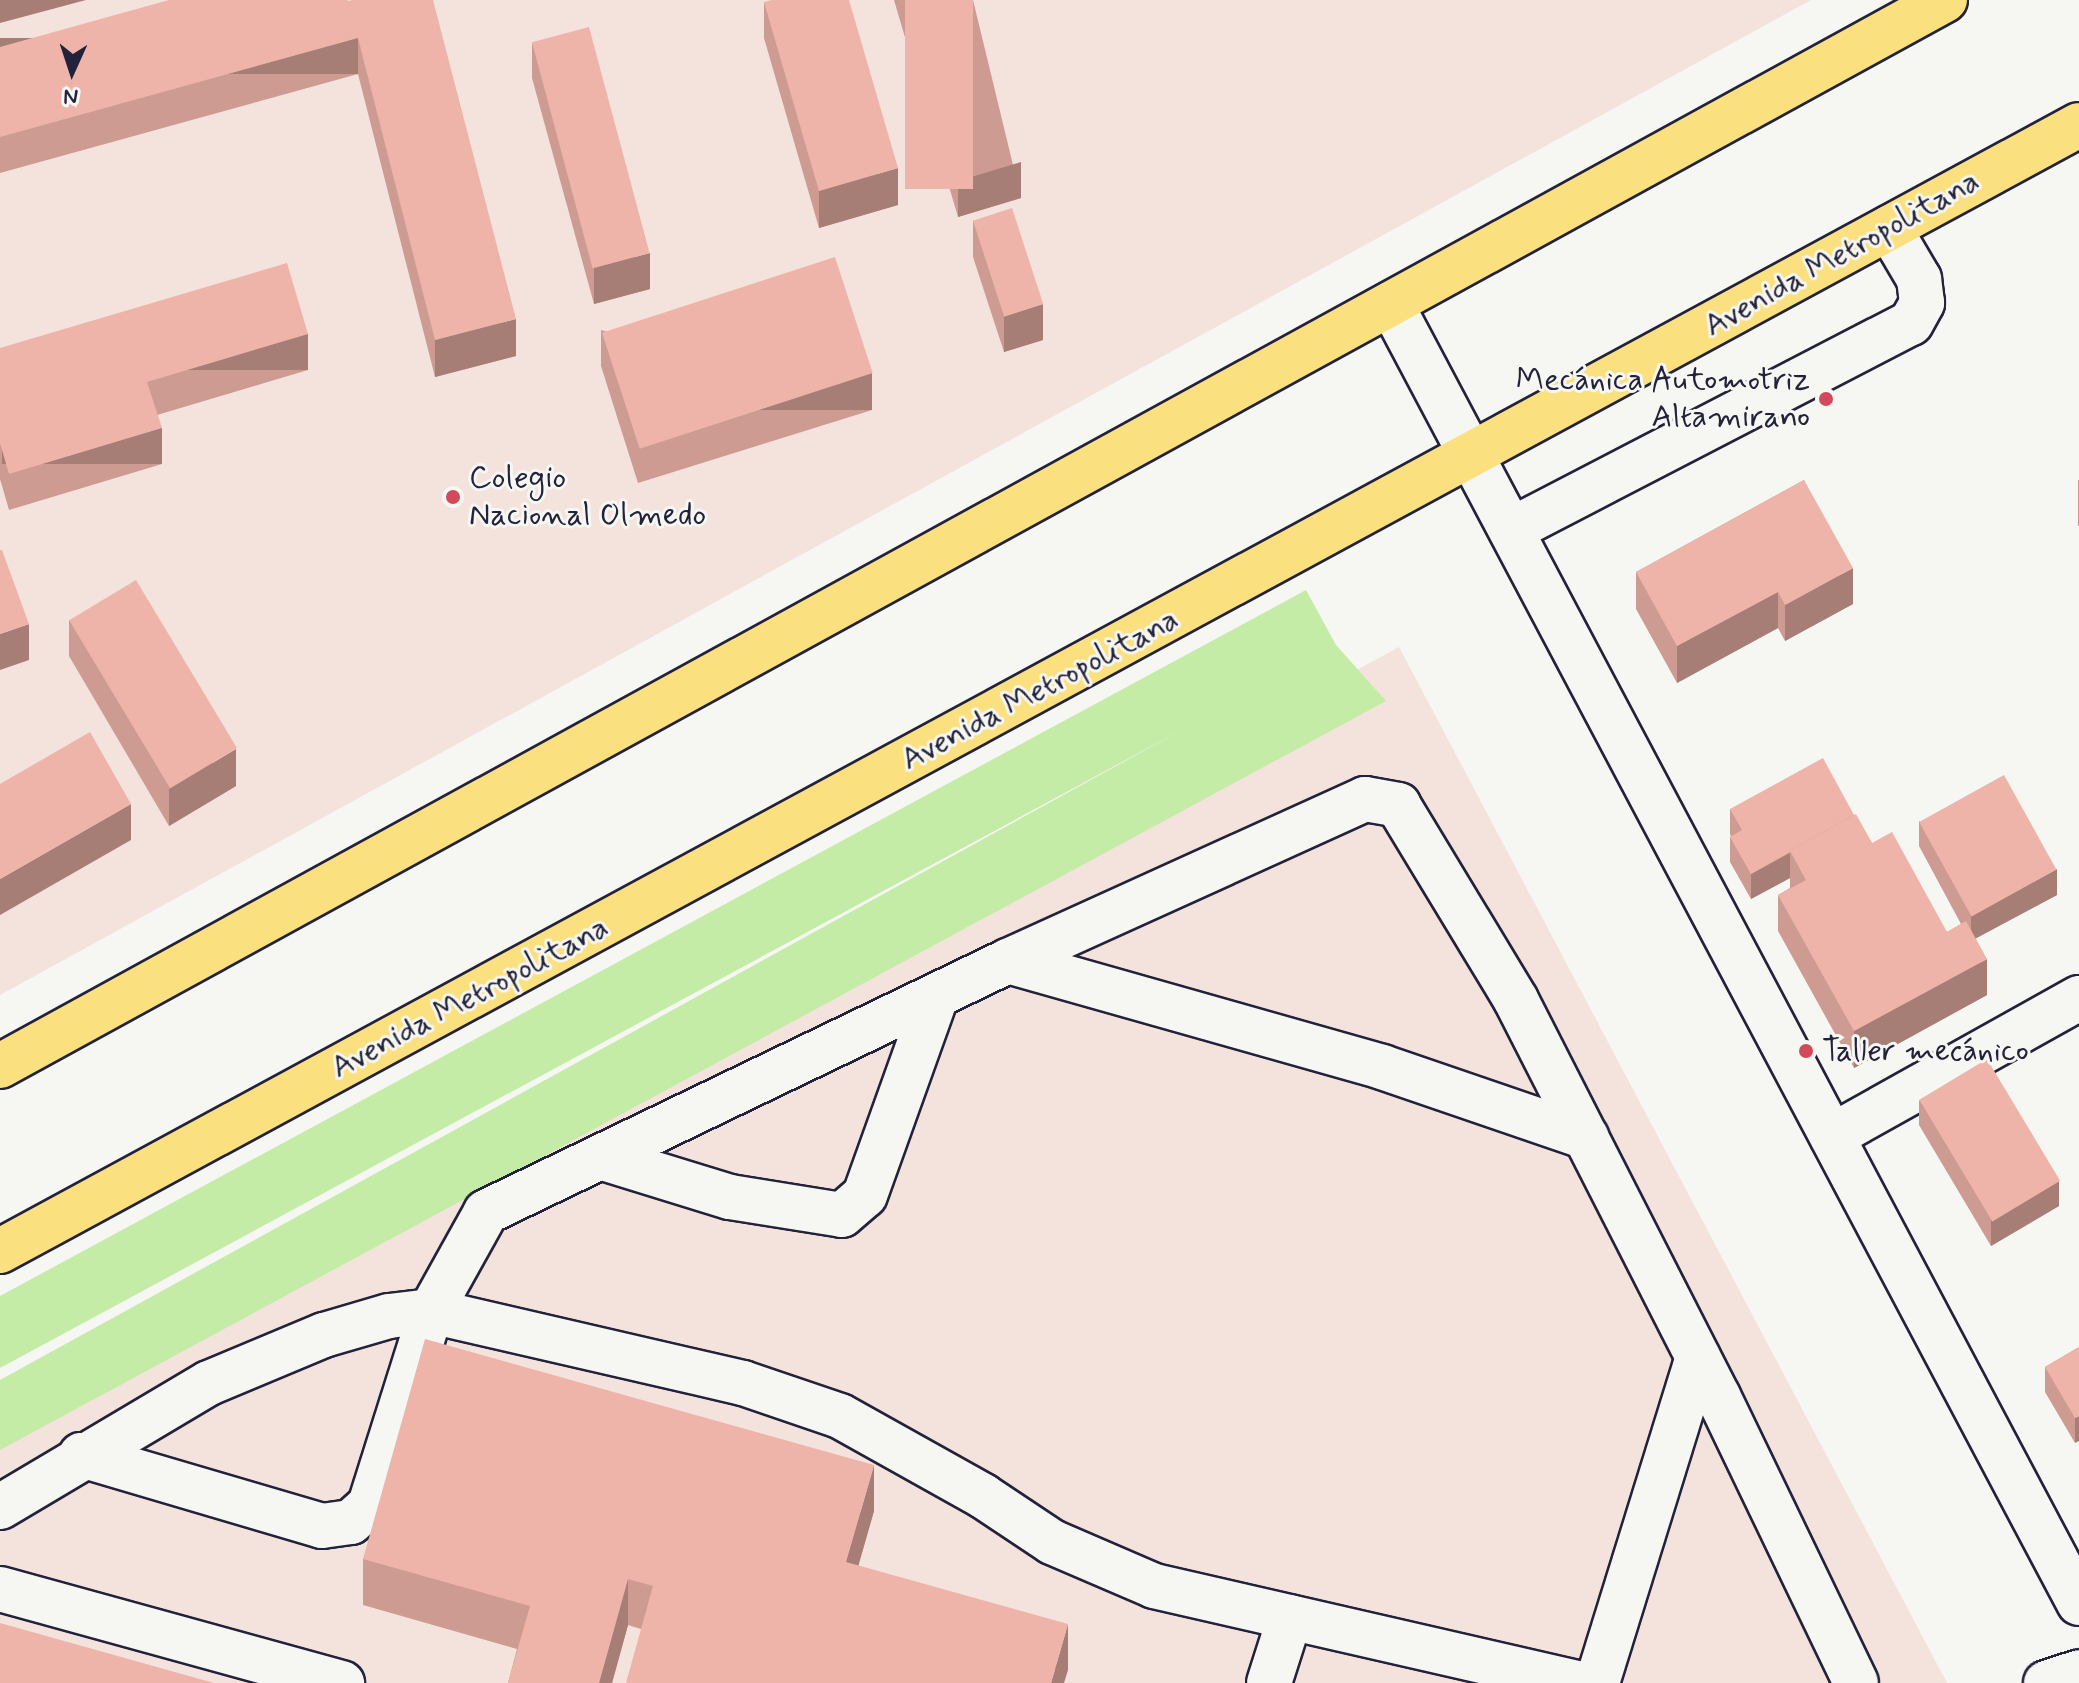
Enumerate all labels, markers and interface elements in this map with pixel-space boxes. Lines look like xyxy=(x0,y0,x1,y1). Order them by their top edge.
north arrow xyxy=(32,32,112,112)
text: N xyxy=(63,82,79,110)
street label: Avenida Metropolitana xyxy=(1697,162,1987,346)
place label: Mecánica Automotriz Altamirano xyxy=(1518,362,1810,437)
marker: Mecánica Automotriz Altamirano xyxy=(1817,390,1835,408)
place label: Colegio Nacional Olmedo xyxy=(469,460,703,535)
marker: Colegio Nacional Olmedo xyxy=(444,488,462,506)
street label: Avenida Metropolitana xyxy=(894,600,1186,780)
street label: Avenida Metropolitana xyxy=(324,908,616,1088)
place label: Taller mecánico xyxy=(1822,1032,2026,1070)
marker: Taller mecánico xyxy=(1797,1042,1815,1060)

